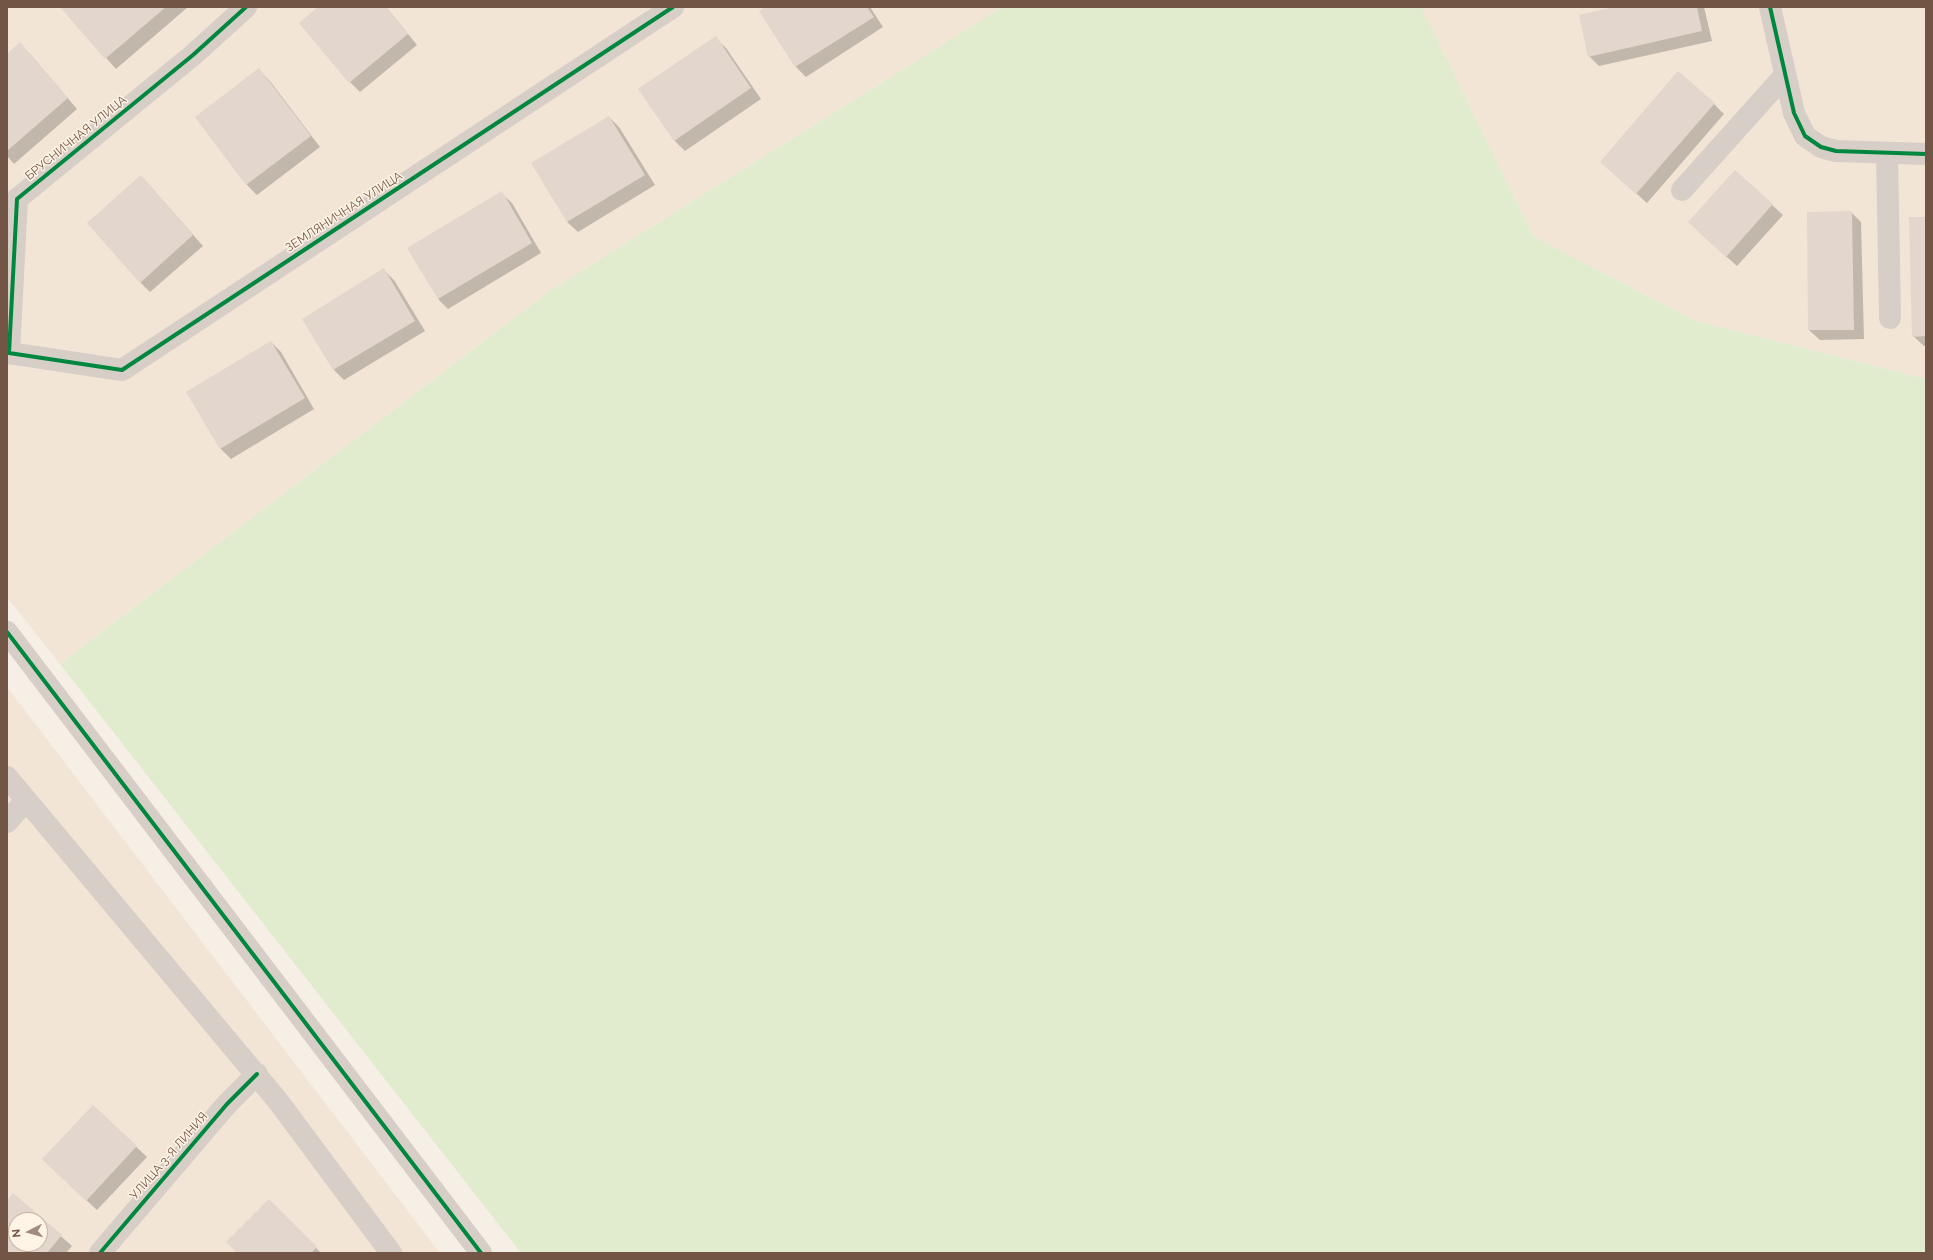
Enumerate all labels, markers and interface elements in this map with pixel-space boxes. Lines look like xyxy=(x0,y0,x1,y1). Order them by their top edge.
street label: БРУСНИЧНАЯ УЛИЦА xyxy=(22,93,130,183)
street label: ЗЕМЛЯНИЧНАЯ УЛИЦА xyxy=(283,169,405,255)
street label: УЛИЦА 3-Я ЛИНИЯ xyxy=(127,1109,211,1203)
north arrow xyxy=(8,1212,48,1252)
text: N xyxy=(10,1228,23,1238)

